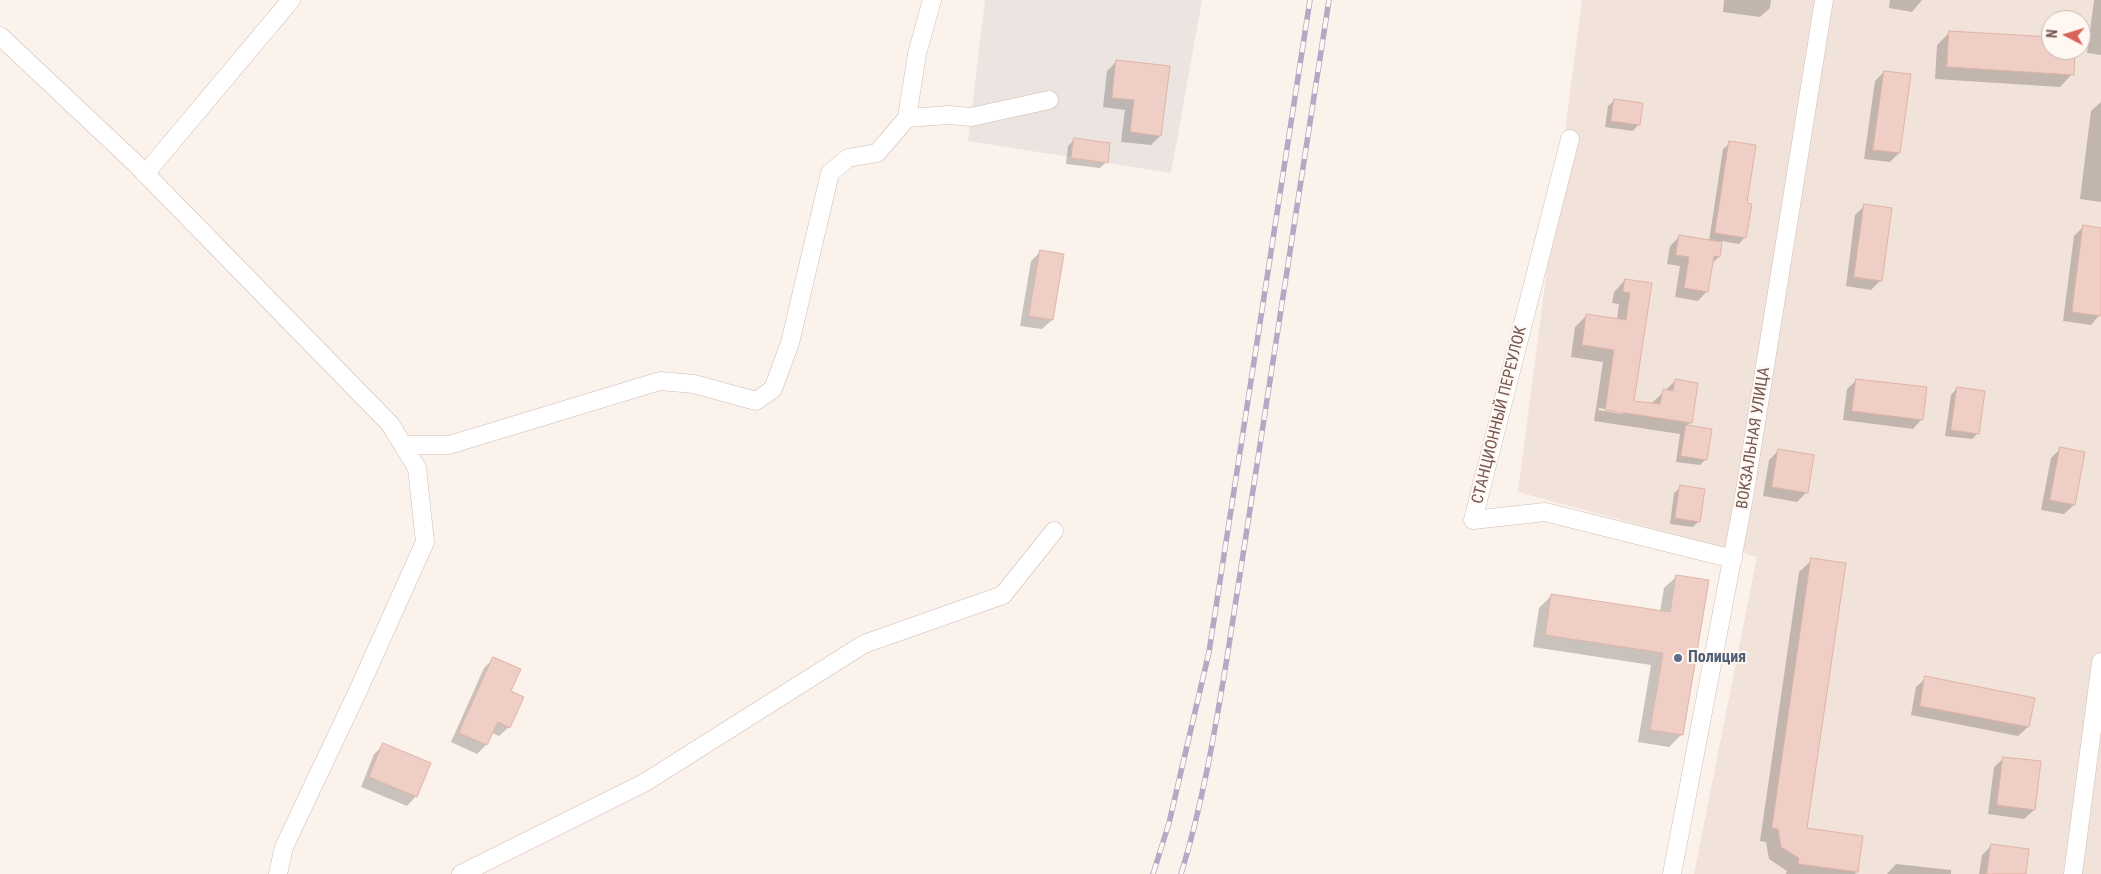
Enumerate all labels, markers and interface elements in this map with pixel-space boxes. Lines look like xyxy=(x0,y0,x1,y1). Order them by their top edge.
north arrow xyxy=(2041,10,2091,60)
text: N xyxy=(2044,29,2060,39)
street label: СТАНЦИОННЫЙ ПЕРЕУЛОК xyxy=(1469,324,1531,506)
street label: ВОКЗАЛЬНАЯ УЛИЦА xyxy=(1733,366,1775,510)
place label: Полиция xyxy=(1688,648,1746,668)
marker: Полиция xyxy=(1672,652,1684,664)

